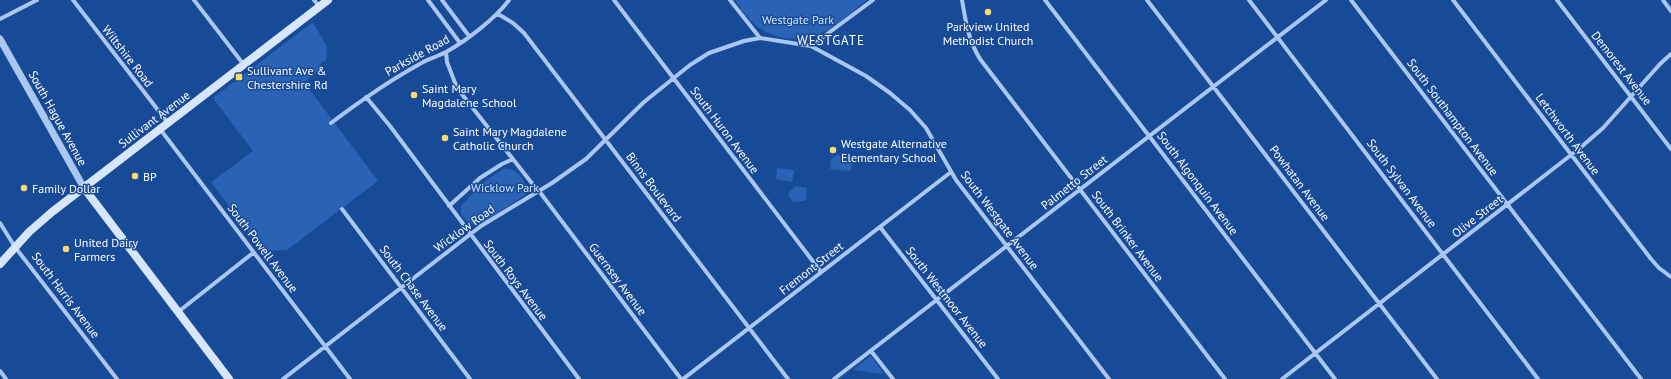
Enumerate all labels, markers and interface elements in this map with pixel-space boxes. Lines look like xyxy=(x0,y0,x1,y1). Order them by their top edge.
marker: Parkview United Methodist Church xyxy=(983,7,993,17)
park label: Westgate Park xyxy=(762,12,834,27)
place label: Parkview United Methodist Church xyxy=(943,19,1033,48)
street label: Wiltshire Road xyxy=(99,22,157,90)
street label: Demorest Avenue xyxy=(1588,28,1656,108)
street label: Parkside Road xyxy=(382,31,452,79)
district label: WESTGATE xyxy=(797,32,865,49)
street label: South Southampton Avenue xyxy=(1404,56,1502,178)
place label: Sullivant Ave & Chestershire Rd xyxy=(247,63,328,92)
street label: South Hague Avenue xyxy=(26,68,90,168)
marker: Sullivant Ave & Chestershire Rd xyxy=(234,72,244,82)
place label: Saint Mary Magdalene School xyxy=(422,81,517,110)
street label: South Huron Avenue xyxy=(687,84,763,176)
street label: Sullivant Avenue xyxy=(115,87,193,151)
marker: Saint Mary Magdalene School xyxy=(409,90,419,100)
street label: Letchworth Avenue xyxy=(1533,90,1603,178)
place label: Saint Mary Magdalene Catholic Church xyxy=(453,124,567,153)
street label: South Algonquin Avenue xyxy=(1154,128,1242,238)
marker: Saint Mary Magdalene Catholic Church xyxy=(440,133,450,143)
place label: Westgate Alternative Elementary School xyxy=(841,136,947,165)
street label: South Sylvan Avenue xyxy=(1364,136,1440,230)
street label: Powhatan Avenue xyxy=(1267,142,1333,224)
marker: Westgate Alternative Elementary School xyxy=(828,145,838,155)
street label: Binns Boulevard xyxy=(623,149,685,225)
street label: Palmetto Street xyxy=(1038,152,1110,212)
street label: South Westgate Avenue xyxy=(958,168,1042,272)
place label: BP xyxy=(143,169,157,184)
marker: BP xyxy=(130,171,140,181)
park label: Wicklow Park xyxy=(471,180,539,195)
place label: Family Dollar xyxy=(32,181,100,196)
marker: Family Dollar xyxy=(19,183,29,193)
street label: South Brinker Avenue xyxy=(1089,188,1167,284)
street label: Olive Street xyxy=(1449,191,1505,241)
street label: South Powell Avenue xyxy=(225,200,301,296)
street label: Wicklow Road xyxy=(431,201,497,255)
place label: United Dairy Farmers xyxy=(74,235,138,264)
street label: South Roys Avenue xyxy=(481,237,551,323)
street label: Fremont Street xyxy=(776,238,846,298)
street label: Guernsey Avenue xyxy=(586,240,650,318)
street label: South Chase Avenue xyxy=(377,242,451,334)
street label: South Westmoor Avenue xyxy=(903,243,991,351)
marker: United Dairy Farmers xyxy=(61,244,71,254)
street label: South Harris Avenue xyxy=(29,249,103,341)

